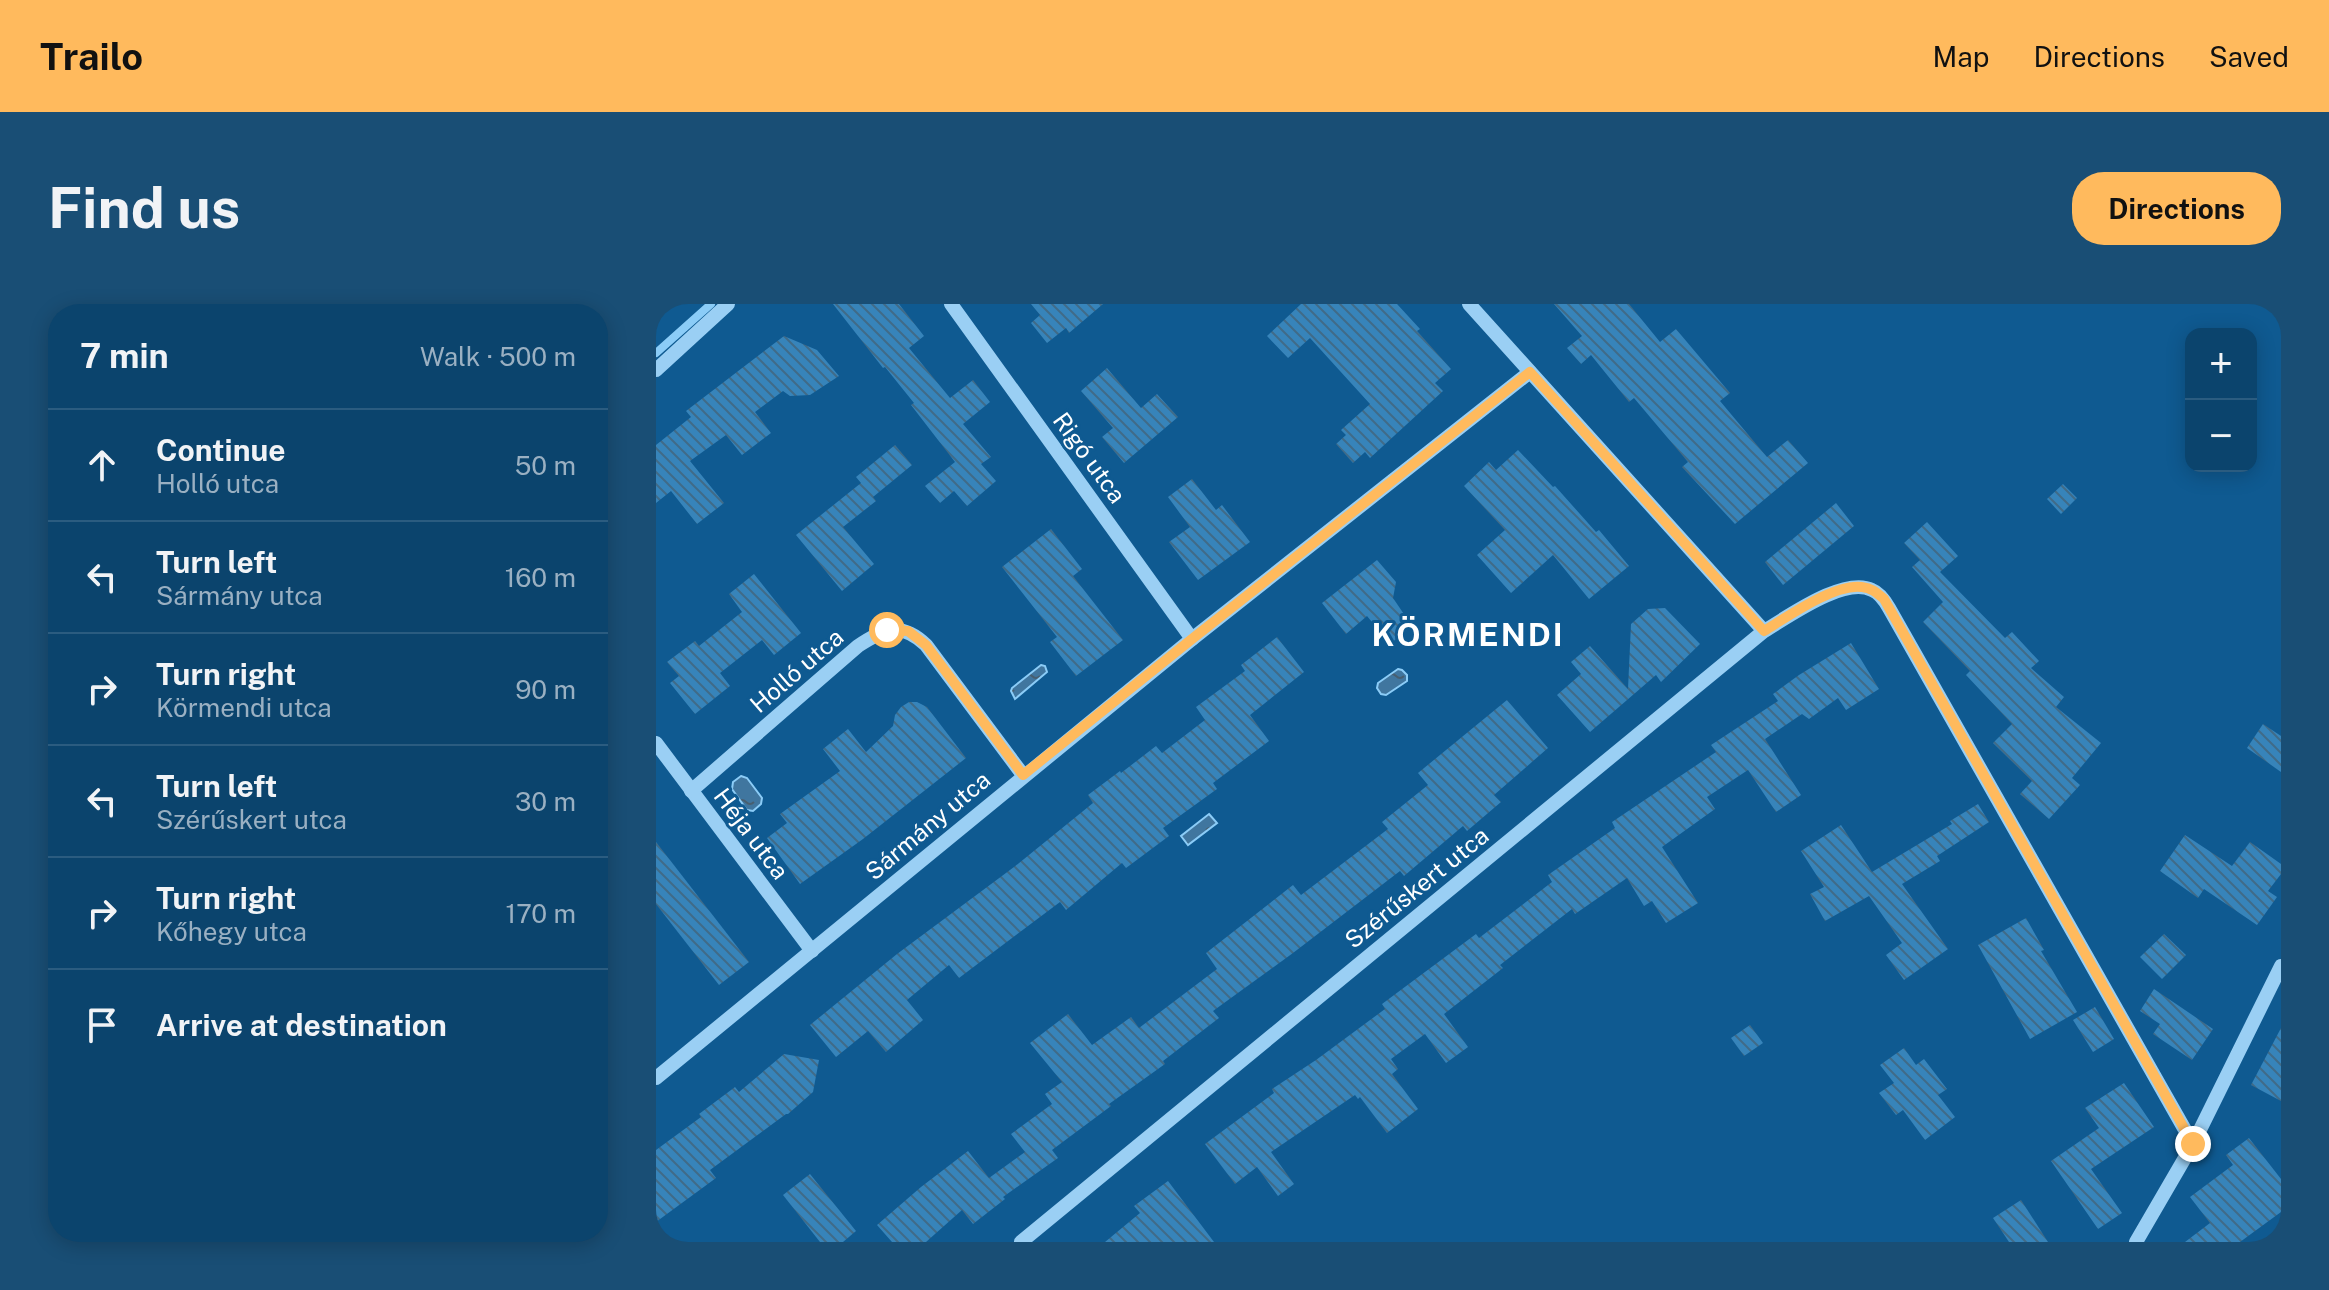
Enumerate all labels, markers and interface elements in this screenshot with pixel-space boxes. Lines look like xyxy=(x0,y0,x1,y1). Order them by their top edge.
text: Trailo xyxy=(40,34,143,79)
text: Map xyxy=(1933,40,1989,73)
text: Directions xyxy=(2033,40,2165,73)
text: Saved xyxy=(2209,40,2289,73)
button: Directions xyxy=(2072,172,2281,245)
text: Find us xyxy=(48,175,240,241)
map controls xyxy=(2185,328,2257,472)
button: + xyxy=(2185,328,2257,400)
text: 7 min xyxy=(80,336,169,376)
text: Walk · 500 m xyxy=(420,341,576,372)
button: − xyxy=(2185,400,2257,472)
street label: Rigó utca xyxy=(1048,407,1132,508)
text: Continue xyxy=(156,432,286,468)
icon: ahead xyxy=(80,443,124,487)
text: 50 m xyxy=(515,450,576,481)
text: Holló utca xyxy=(156,468,279,499)
text: Turn left xyxy=(156,544,277,580)
icon: left xyxy=(80,555,124,599)
text: 160 m xyxy=(505,562,576,593)
text: Sármány utca xyxy=(156,580,323,611)
route start xyxy=(869,612,905,648)
district label: KÖRMENDI xyxy=(1371,616,1565,653)
street label: Holló utca xyxy=(744,622,848,718)
text: Turn right xyxy=(156,656,296,692)
icon: right xyxy=(80,667,124,711)
text: 90 m xyxy=(515,674,576,705)
text: Körmendi utca xyxy=(156,692,332,723)
street label: Sármány utca xyxy=(859,765,995,885)
text: Turn left xyxy=(156,768,277,804)
icon: left xyxy=(80,779,124,823)
street label: Héja utca xyxy=(709,783,795,884)
text: 30 m xyxy=(515,786,576,817)
text: Szérűskert utca xyxy=(156,804,347,835)
street label: Szérűskert utca xyxy=(1339,821,1494,954)
text: Turn right xyxy=(156,880,296,916)
icon: right xyxy=(80,891,124,935)
text: 170 m xyxy=(506,898,576,929)
text: Kőhegy utca xyxy=(156,916,307,947)
icon: arrive xyxy=(80,1003,124,1047)
text: Arrive at destination xyxy=(156,1007,447,1043)
route end xyxy=(2175,1126,2211,1162)

